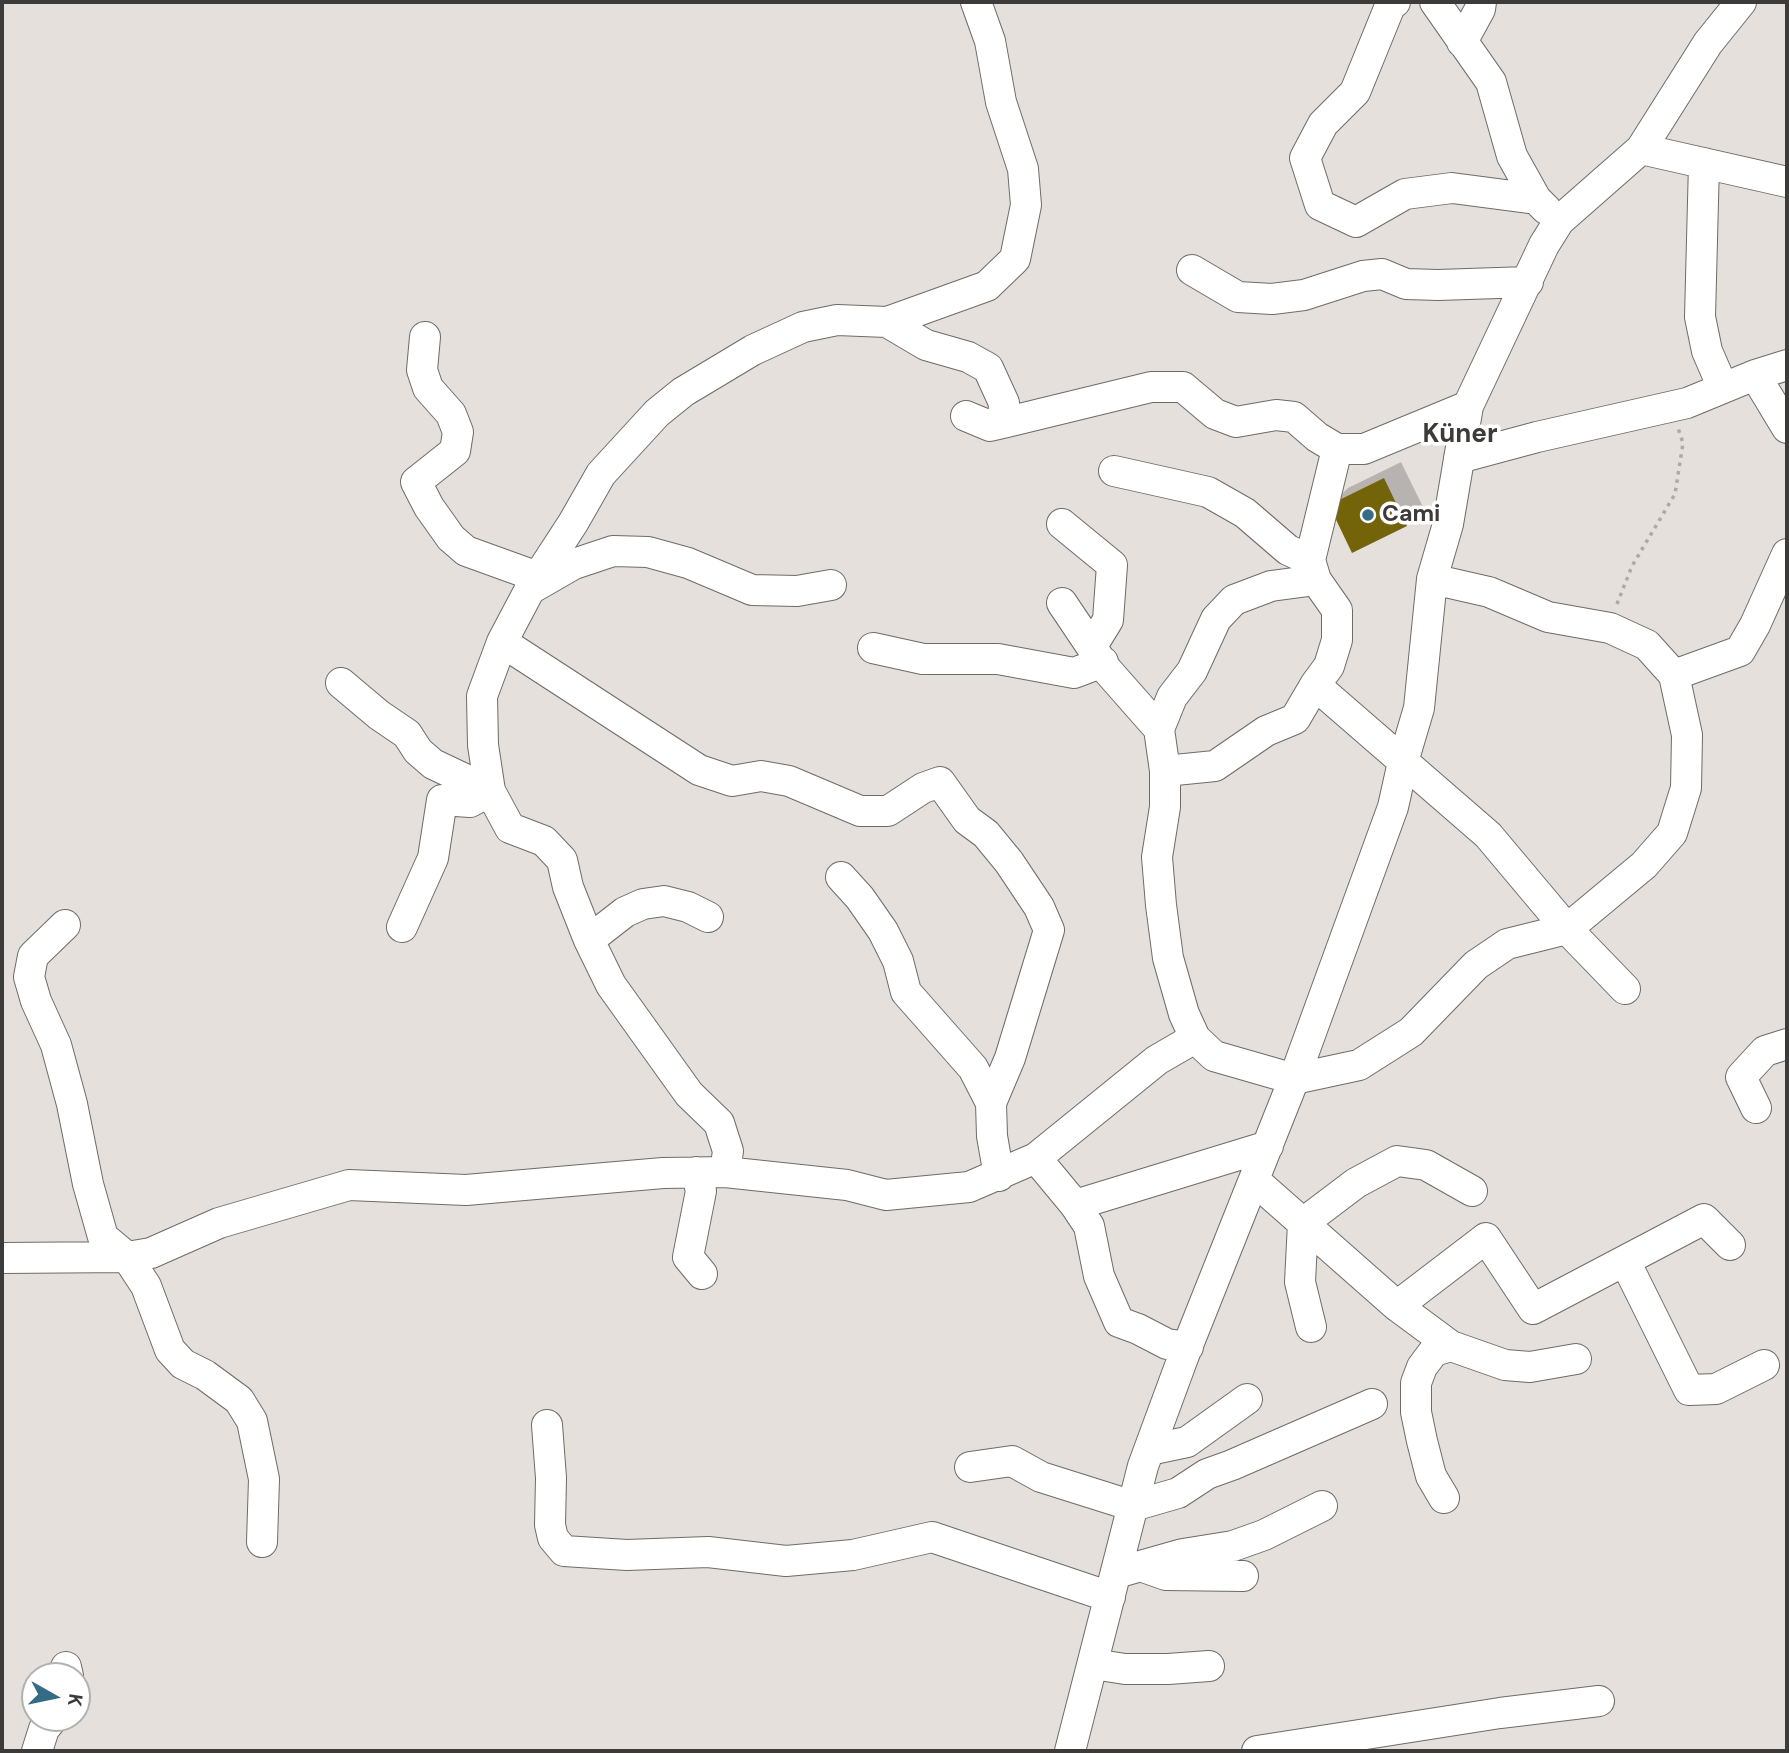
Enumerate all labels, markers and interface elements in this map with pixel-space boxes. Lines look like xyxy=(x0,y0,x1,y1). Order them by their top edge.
district label: Küner xyxy=(1422,419,1498,451)
place label: Cami xyxy=(1382,501,1440,529)
marker: Cami xyxy=(1360,507,1376,523)
north arrow xyxy=(21,1662,91,1732)
text: K xyxy=(62,1692,89,1708)

